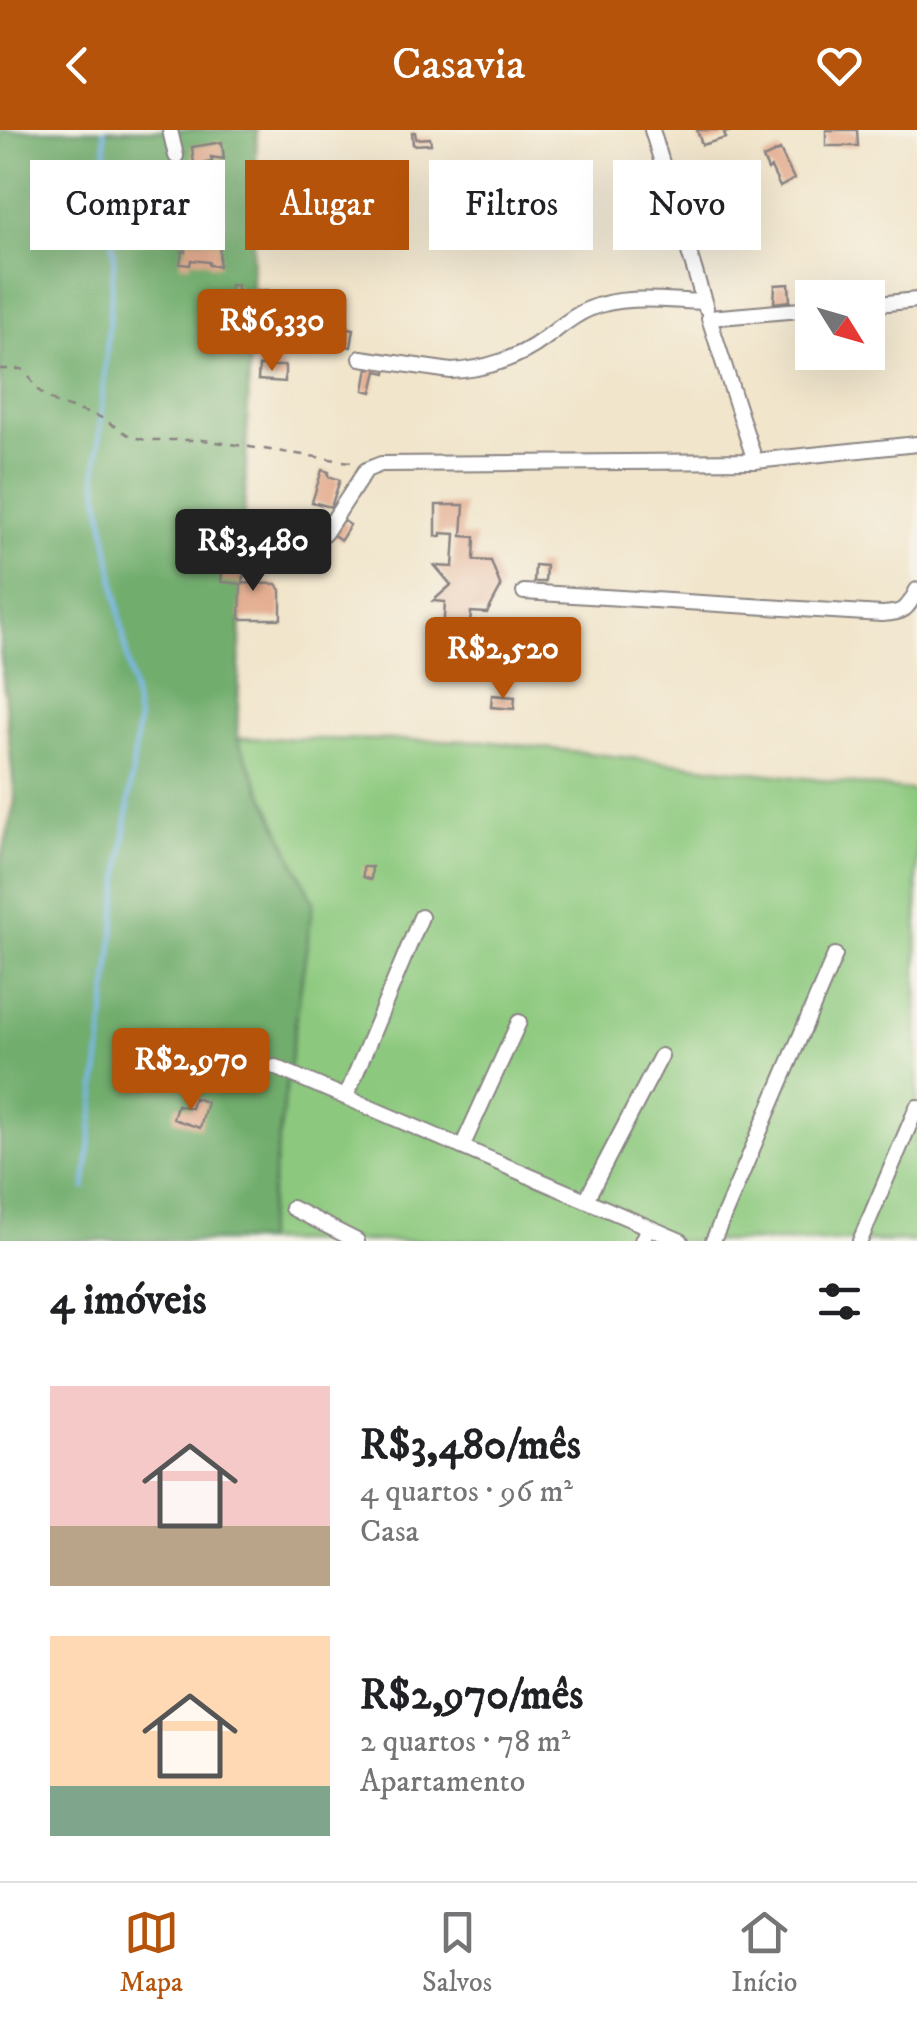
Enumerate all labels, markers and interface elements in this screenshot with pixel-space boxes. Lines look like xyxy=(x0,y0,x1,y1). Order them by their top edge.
text: Casavia xyxy=(392,37,525,93)
icon: back xyxy=(50,38,105,93)
icon: heart xyxy=(812,38,867,93)
chip: Comprar xyxy=(30,160,225,250)
chip: Alugar xyxy=(245,160,409,250)
chip: Filtros xyxy=(429,160,593,250)
chip: Novo xyxy=(613,160,761,250)
north arrow xyxy=(795,280,885,370)
map controls xyxy=(795,280,885,370)
pin: R$6,330 xyxy=(180,289,364,374)
text: R$6,330 xyxy=(219,301,325,341)
pin: R$3,480 xyxy=(161,509,345,594)
text: R$3,480 xyxy=(197,521,309,561)
pin: R$2,520 xyxy=(411,617,595,702)
text: R$2,520 xyxy=(447,629,559,669)
pin: R$2,970 xyxy=(99,1028,283,1113)
text: R$2,970 xyxy=(134,1040,248,1080)
icon: filters xyxy=(812,1274,867,1329)
text: 4 imóveis xyxy=(50,1275,206,1327)
text: R$3,480/mês xyxy=(360,1420,581,1472)
icon: home xyxy=(130,1426,250,1546)
text: 4 quartos · 96 m² xyxy=(360,1472,573,1512)
text: Casa xyxy=(360,1512,419,1552)
text: R$2,970/mês xyxy=(360,1670,583,1722)
icon: home xyxy=(130,1676,250,1796)
text: 2 quartos · 78 m² xyxy=(360,1722,570,1762)
text: Apartamento xyxy=(360,1762,525,1802)
tab: Mapa xyxy=(120,1905,183,2000)
tab: Salvos xyxy=(422,1905,492,2000)
tab: Início xyxy=(731,1905,797,2000)

